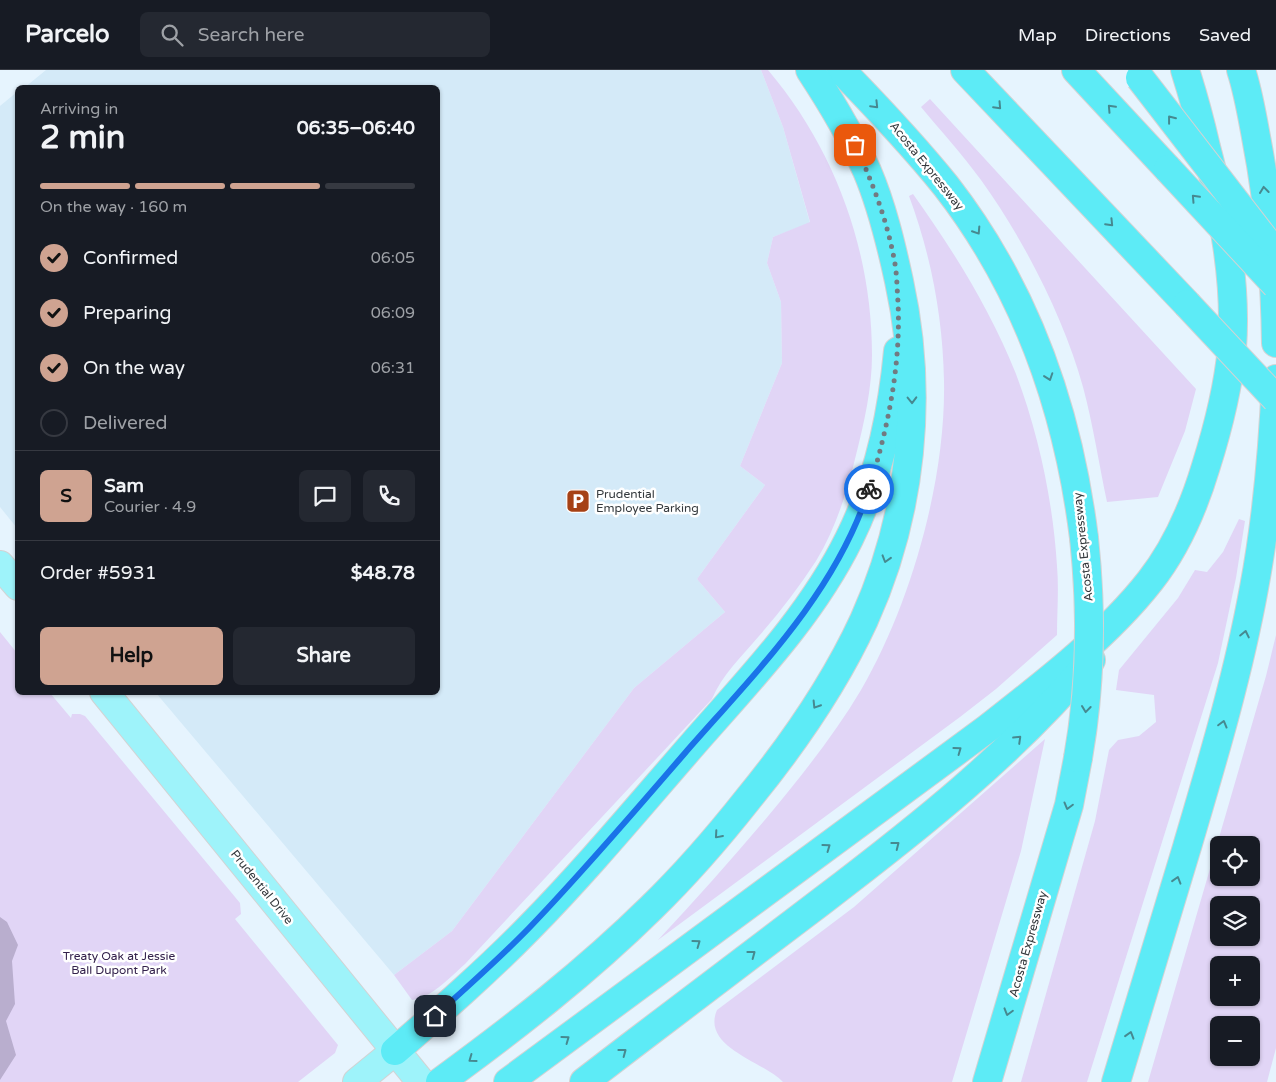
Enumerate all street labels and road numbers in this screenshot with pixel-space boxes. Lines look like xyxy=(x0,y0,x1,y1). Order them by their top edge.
street label: Acosta Expressway xyxy=(887,119,967,213)
street label: Acosta Expressway xyxy=(1070,491,1096,602)
street label: Prudential Drive xyxy=(228,847,296,927)
street label: Acosta Expressway xyxy=(1006,889,1050,999)

